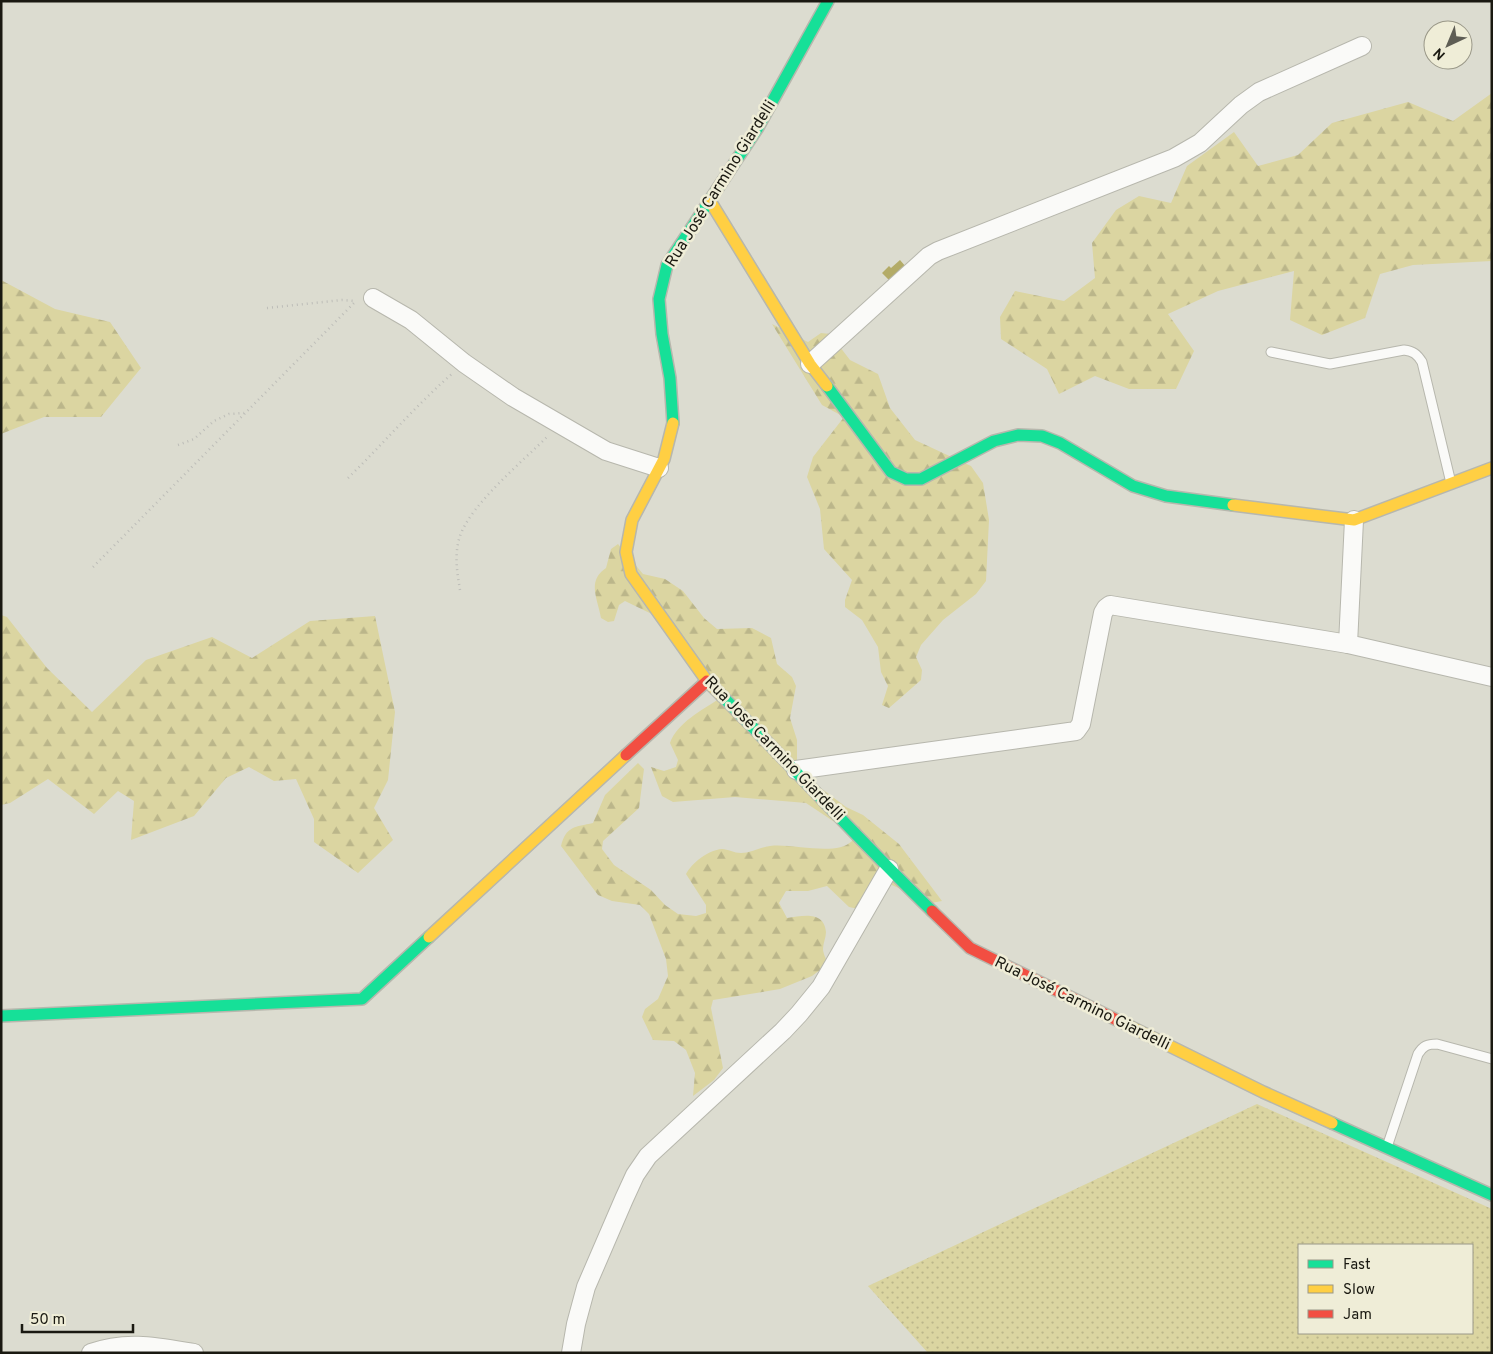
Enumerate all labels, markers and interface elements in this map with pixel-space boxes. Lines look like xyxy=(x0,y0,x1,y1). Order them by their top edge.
north arrow xyxy=(1423,20,1473,70)
text: N xyxy=(1430,44,1450,63)
street label: Rua José Carmino Giardelli xyxy=(661,97,781,271)
street label: Rua José Carmino Giardelli xyxy=(700,673,848,825)
street label: Rua José Carmino Giardelli xyxy=(991,953,1173,1055)
legend xyxy=(1298,1244,1473,1334)
text: Fast xyxy=(1343,1256,1371,1275)
text: Slow xyxy=(1343,1281,1375,1300)
scale bar xyxy=(22,1302,134,1334)
text: Jam xyxy=(1343,1306,1372,1325)
text: 50 m xyxy=(30,1311,65,1330)

